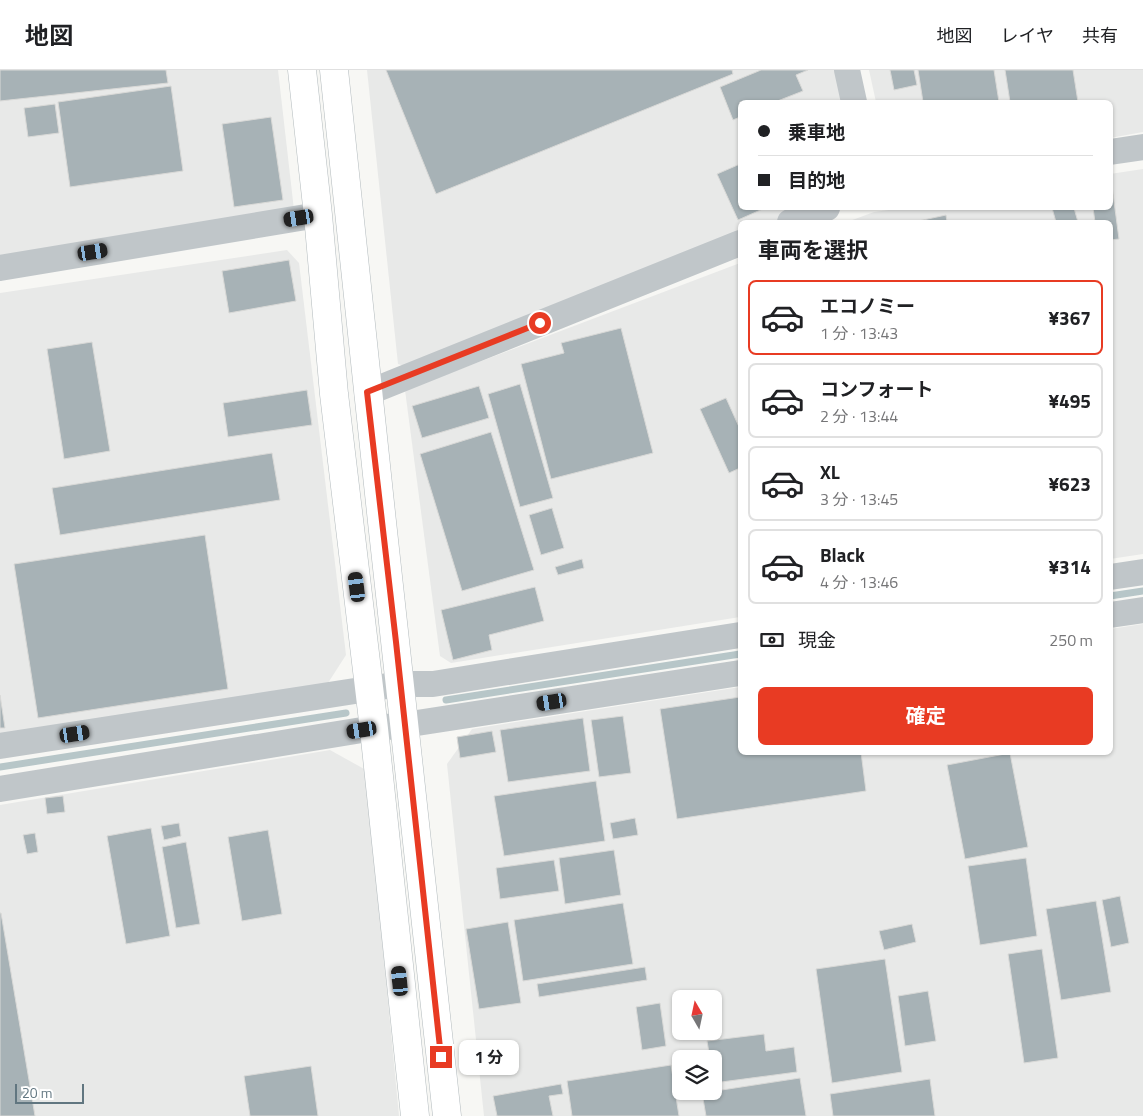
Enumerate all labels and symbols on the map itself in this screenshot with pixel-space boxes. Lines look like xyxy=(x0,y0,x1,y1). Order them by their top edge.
car xyxy=(283,208,314,228)
car xyxy=(77,242,108,262)
route start xyxy=(529,312,551,334)
car xyxy=(347,571,366,603)
car xyxy=(536,692,567,712)
car xyxy=(346,720,377,740)
car xyxy=(59,724,90,744)
car xyxy=(390,965,409,997)
north arrow xyxy=(672,990,722,1040)
callout: 1 分 xyxy=(458,1040,518,1074)
route end xyxy=(430,1046,452,1068)
scale bar xyxy=(15,1081,84,1104)

